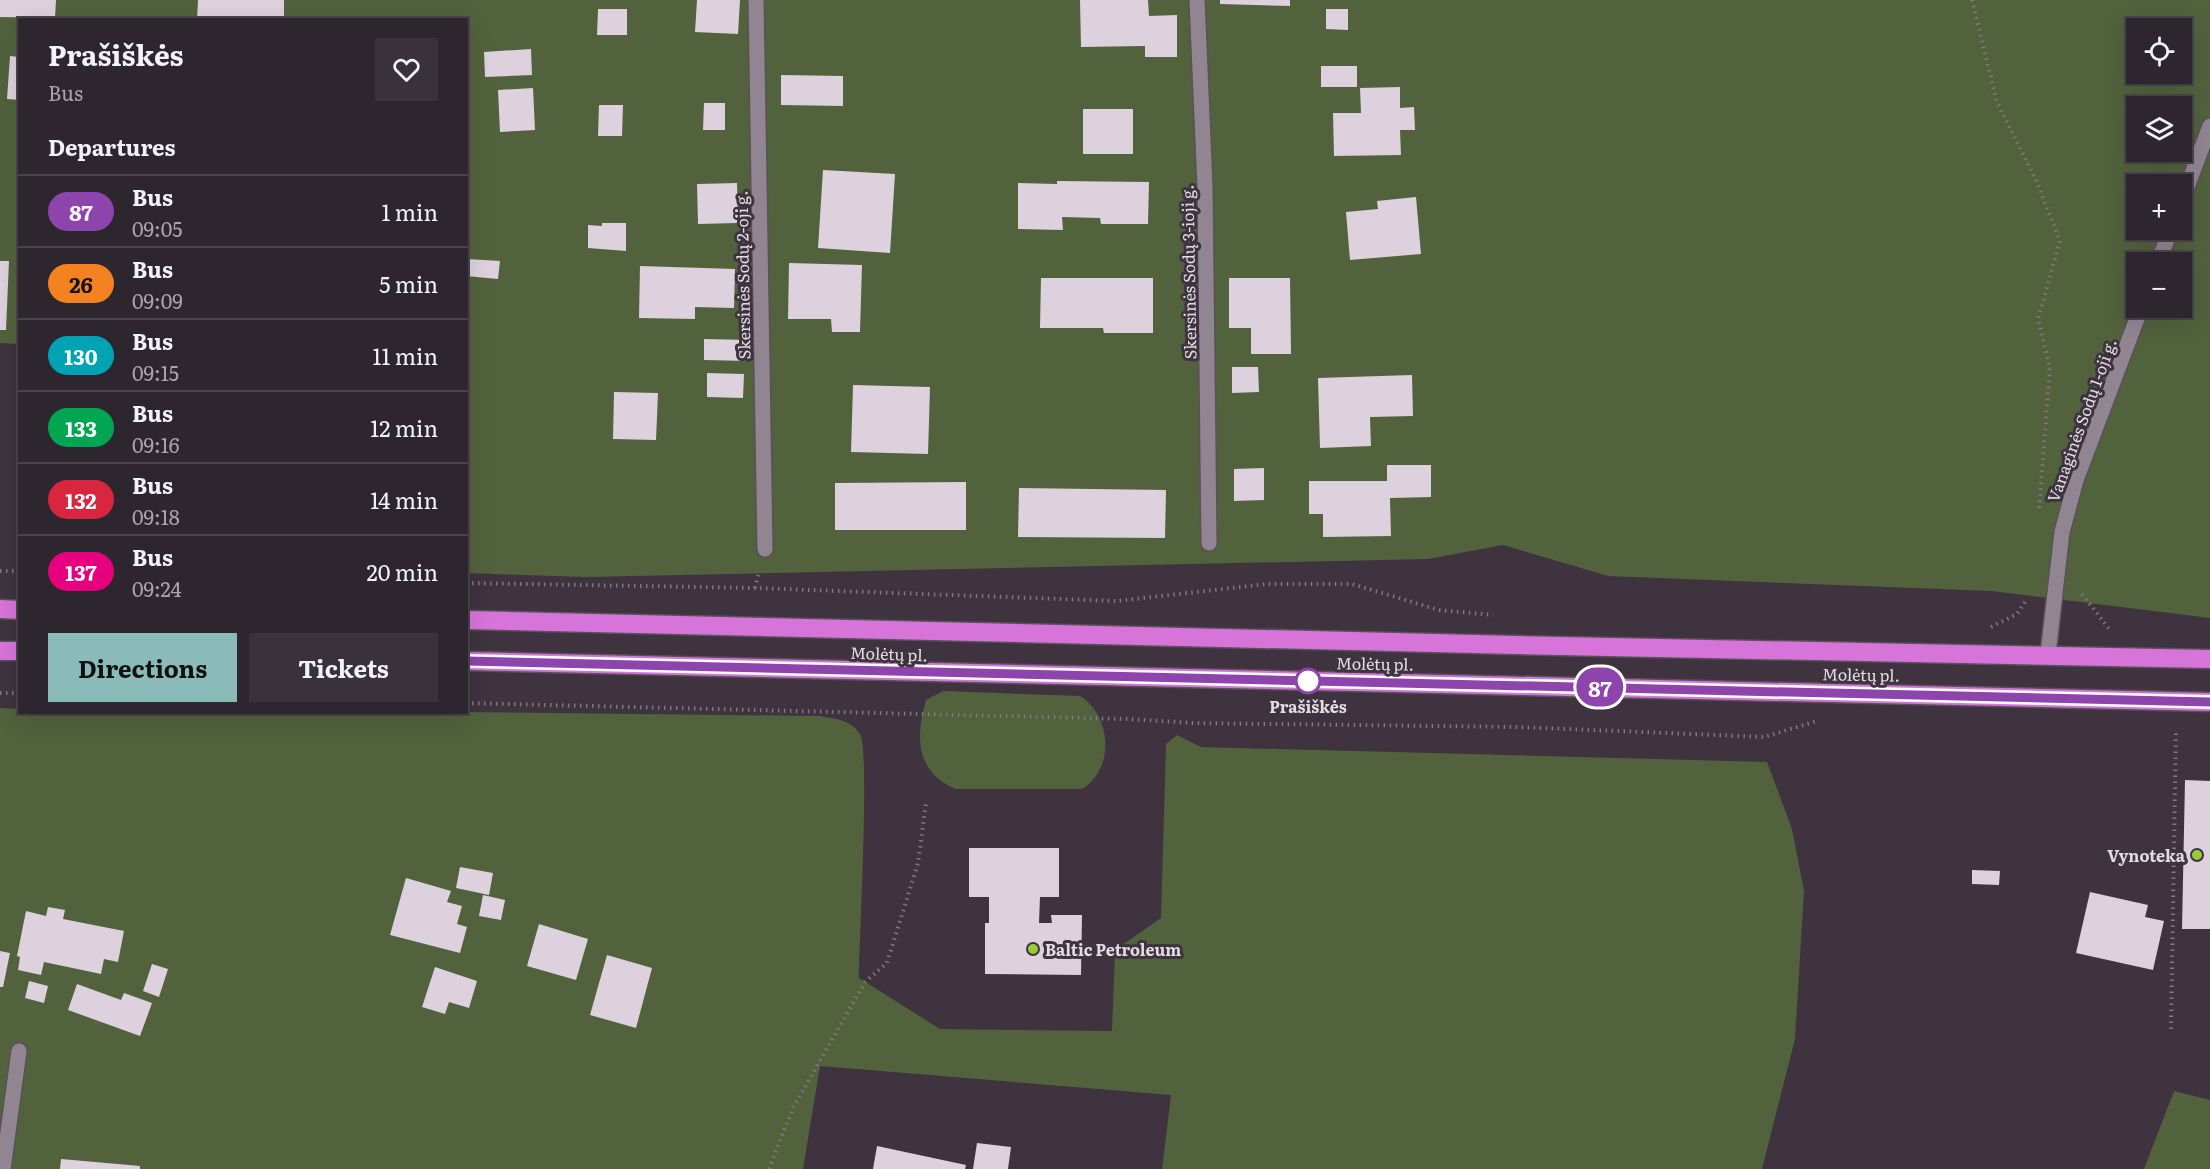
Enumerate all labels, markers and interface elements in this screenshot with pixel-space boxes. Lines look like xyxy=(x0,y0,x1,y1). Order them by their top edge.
map controls xyxy=(2126,18,2192,318)
button: locate xyxy=(2126,18,2192,84)
text: Prašiškės xyxy=(48,33,184,75)
button: heart xyxy=(375,38,438,101)
text: Bus xyxy=(48,77,83,107)
button: layers xyxy=(2126,96,2192,162)
text: Departures xyxy=(48,130,175,163)
button: + xyxy=(2126,174,2192,240)
text: Bus xyxy=(132,180,173,213)
street label: Skersinės Sodų 3-ioji g. xyxy=(1174,184,1202,360)
street label: Skersinės Sodų 2-oji g. xyxy=(729,190,755,360)
text: 1 min xyxy=(381,195,438,228)
text: 87 xyxy=(69,196,93,227)
text: 09:05 xyxy=(132,213,182,243)
text: Bus xyxy=(132,252,173,285)
button: − xyxy=(2126,252,2192,318)
text: 5 min xyxy=(379,267,438,300)
text: 26 xyxy=(69,268,93,299)
text: 09:09 xyxy=(132,285,183,315)
text: Bus xyxy=(132,324,173,357)
street label: Vanaginės Sodų 1-oji g. xyxy=(2040,335,2122,505)
text: 11 min xyxy=(372,339,438,372)
text: 130 xyxy=(64,340,98,371)
text: 09:15 xyxy=(132,357,179,387)
text: Bus xyxy=(132,396,173,429)
text: 12 min xyxy=(370,411,438,444)
text: 133 xyxy=(65,412,97,443)
text: 09:16 xyxy=(132,429,180,459)
text: Bus xyxy=(132,468,173,501)
text: 14 min xyxy=(370,483,438,516)
text: 132 xyxy=(65,484,97,515)
text: 09:18 xyxy=(132,501,180,531)
text: Bus xyxy=(132,540,173,573)
text: 20 min xyxy=(366,555,438,588)
text: 137 xyxy=(65,556,97,587)
text: 09:24 xyxy=(132,573,182,603)
button: Directions xyxy=(48,633,237,702)
button: Tickets xyxy=(249,633,438,702)
street label: Molėtų pl. xyxy=(850,640,928,666)
street label: Molėtų pl. xyxy=(1336,650,1414,676)
street label: Molėtų pl. xyxy=(1822,661,1900,687)
marker: Prašiškės xyxy=(1295,668,1321,694)
line badge: 87 xyxy=(1573,668,1627,706)
text: 87 xyxy=(1588,672,1612,703)
place label: Prašiškės xyxy=(1269,694,1347,718)
place label: Vynoteka xyxy=(2107,843,2186,867)
marker: Vynoteka xyxy=(2190,848,2204,862)
place label: Baltic Petroleum xyxy=(1045,937,1181,961)
marker: Baltic Petroleum xyxy=(1026,942,1040,956)

